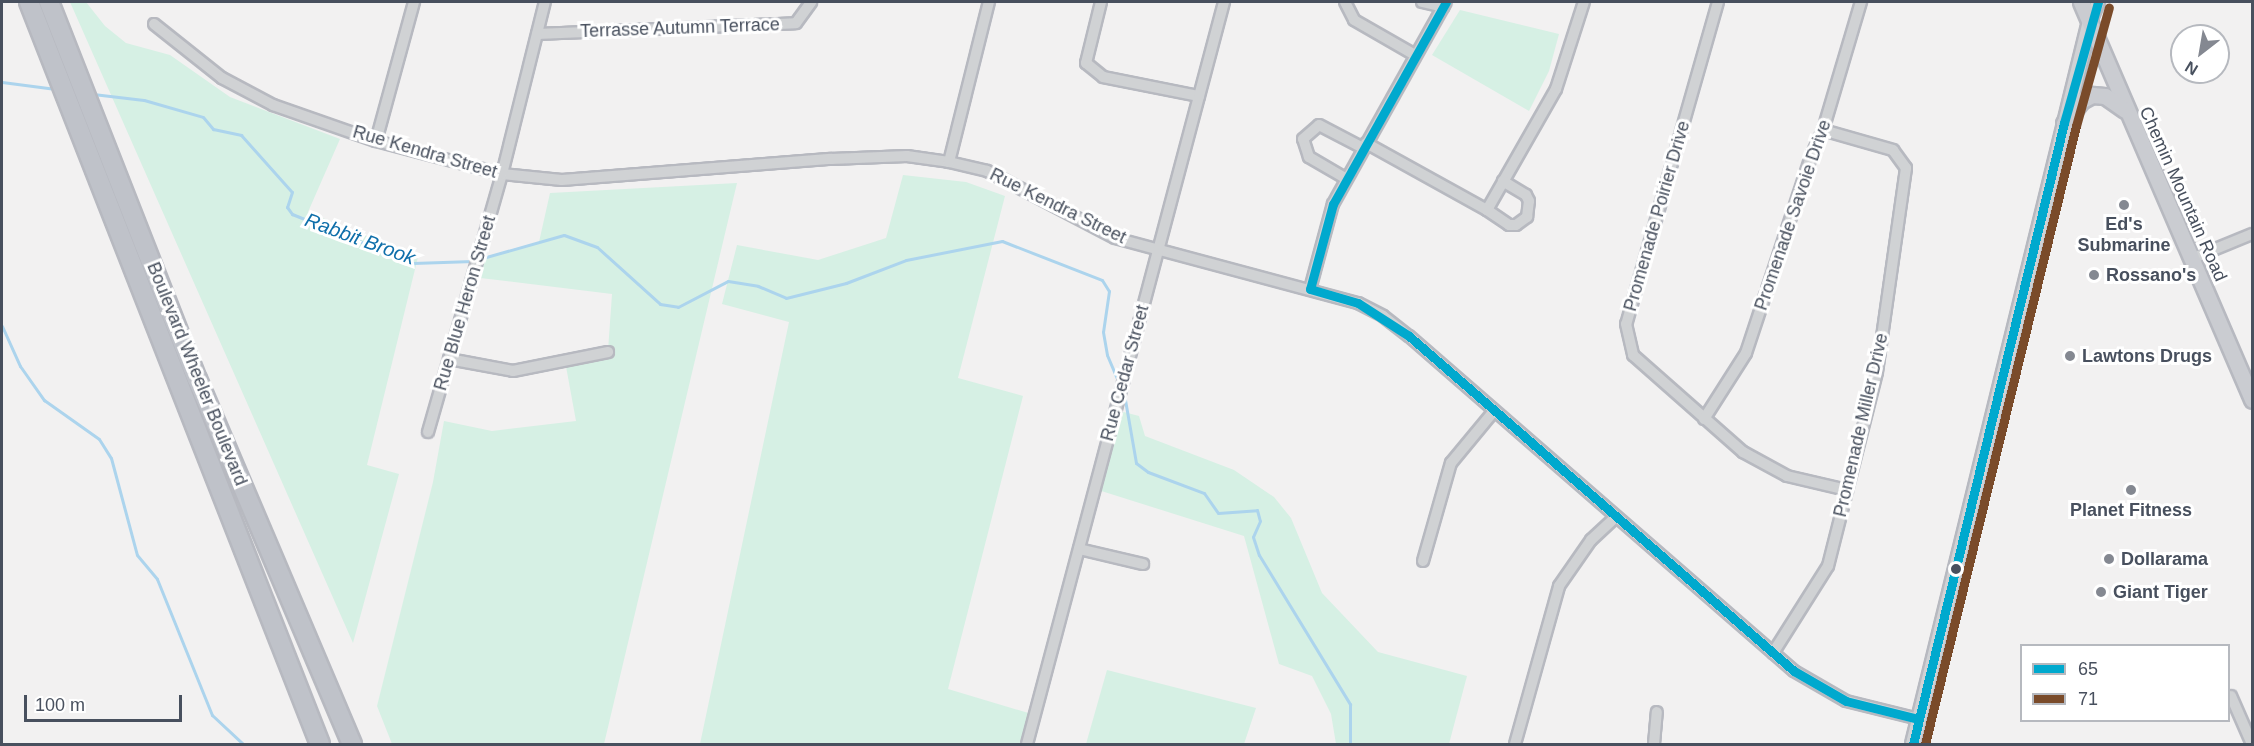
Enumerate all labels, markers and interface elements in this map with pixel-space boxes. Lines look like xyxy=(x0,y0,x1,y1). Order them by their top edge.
street label: Terrasse Autumn Terrace xyxy=(579,14,781,42)
north arrow xyxy=(2170,24,2230,84)
text: N xyxy=(2182,58,2201,78)
street label: Chemin Mountain Road xyxy=(2135,103,2231,285)
street label: Promenade Savoie Drive xyxy=(1750,117,1836,313)
street label: Promenade Poirier Drive xyxy=(1619,118,1695,314)
street label: Rue Kendra Street xyxy=(350,121,500,183)
street label: Rue Kendra Street xyxy=(986,164,1130,248)
marker: Ed's Submarine xyxy=(2117,198,2131,212)
water label: Rabbit Brook xyxy=(302,208,418,270)
street label: Rue Blue Heron Street xyxy=(430,213,500,393)
place label: Ed's Submarine xyxy=(2077,214,2171,256)
street label: Boulevard Wheeler Boulevard xyxy=(142,259,252,489)
place label: Rossano's xyxy=(2106,264,2196,286)
marker: Rossano's xyxy=(2087,268,2101,282)
street label: Rue Cedar Street xyxy=(1096,303,1154,443)
street label: Promenade Miller Drive xyxy=(1829,331,1893,519)
place label: Lawtons Drugs xyxy=(2082,345,2212,367)
marker: Lawtons Drugs xyxy=(2063,349,2077,363)
marker: Planet Fitness xyxy=(2124,483,2138,497)
place label: Planet Fitness xyxy=(2070,499,2192,521)
place label: Dollarama xyxy=(2121,548,2208,570)
marker: Dollarama xyxy=(2102,552,2116,566)
unlabelled marker xyxy=(1950,563,1962,575)
place label: Giant Tiger xyxy=(2113,581,2208,603)
marker: Giant Tiger xyxy=(2094,585,2108,599)
legend xyxy=(2020,644,2230,722)
text: 65 xyxy=(2078,659,2098,679)
scale bar xyxy=(27,683,184,721)
text: 71 xyxy=(2078,689,2098,709)
text: 100 m xyxy=(35,695,85,715)

